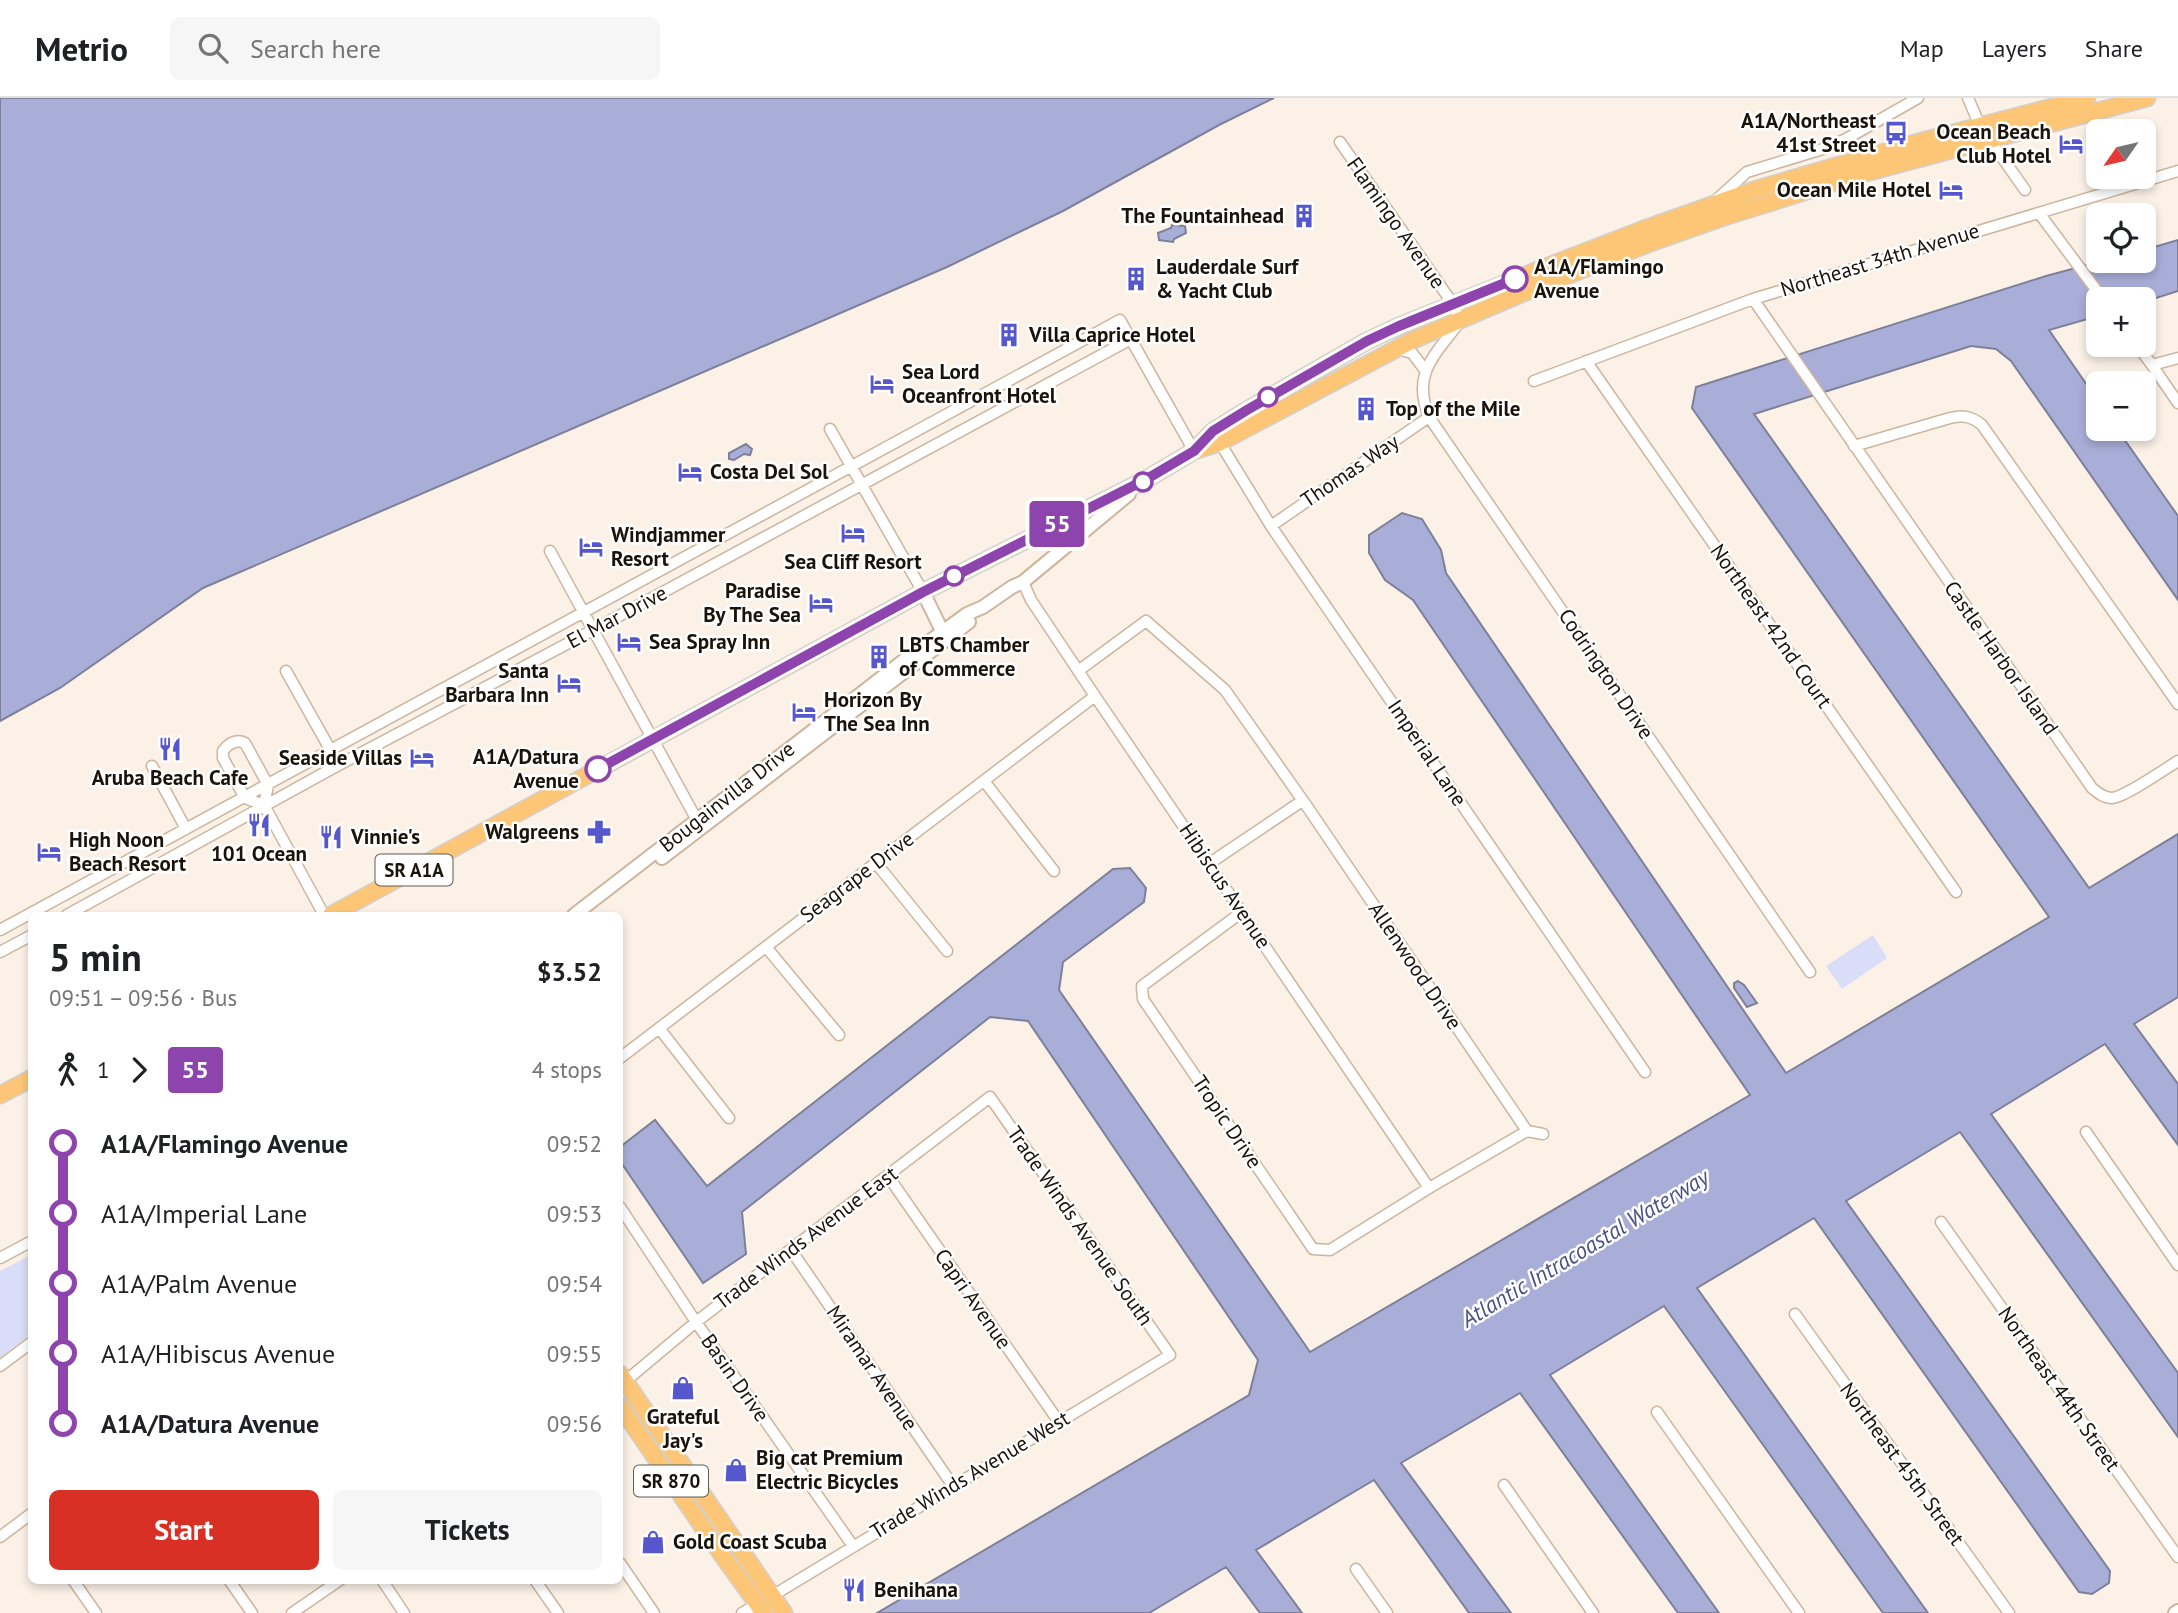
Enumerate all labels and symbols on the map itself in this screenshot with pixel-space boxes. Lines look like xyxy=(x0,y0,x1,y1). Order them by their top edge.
place label: A1A/Northeast 41st Street xyxy=(1741,107,1877,158)
place label: Ocean Beach Club Hotel xyxy=(1936,118,2052,169)
bus stop icon: A1A/Northeast 41st Street xyxy=(1882,119,1910,147)
north arrow xyxy=(2086,119,2156,189)
hotel icon: Ocean Beach Club Hotel xyxy=(2057,130,2085,158)
street label: Flamingo Avenue xyxy=(1341,152,1452,294)
place label: Ocean Mile Hotel xyxy=(1777,176,1932,203)
hotel icon: Ocean Mile Hotel xyxy=(1937,176,1965,204)
place label: The Fountainhead xyxy=(1121,202,1284,229)
building icon: The Fountainhead xyxy=(1290,202,1318,230)
street label: Northeast 34th Avenue xyxy=(1777,216,1983,303)
place label: Lauderdale Surf & Yacht Club xyxy=(1156,253,1300,304)
place label: A1A/Flamingo Avenue xyxy=(1534,253,1664,304)
building icon: Lauderdale Surf & Yacht Club xyxy=(1122,265,1150,293)
marker: A1A/Flamingo Avenue xyxy=(1502,266,1528,292)
building icon: Villa Caprice Hotel xyxy=(995,321,1023,349)
place label: Villa Caprice Hotel xyxy=(1028,321,1196,348)
place label: Sea Lord Oceanfront Hotel xyxy=(902,358,1057,409)
hotel icon: Sea Lord Oceanfront Hotel xyxy=(868,370,896,398)
unlabelled marker xyxy=(1258,387,1278,407)
building icon: Top of the Mile xyxy=(1352,395,1380,423)
place label: Top of the Mile xyxy=(1386,395,1520,422)
street label: Thomas Way xyxy=(1295,428,1404,513)
hotel icon: Costa Del Sol xyxy=(676,458,704,486)
place label: Costa Del Sol xyxy=(710,458,829,485)
unlabelled marker xyxy=(1133,472,1153,492)
line badge: 55 xyxy=(1026,501,1088,547)
hotel icon: Sea Cliff Resort xyxy=(839,519,867,547)
place label: Windjammer Resort xyxy=(611,521,726,572)
hotel icon: Windjammer Resort xyxy=(577,533,605,561)
street label: Northeast 42nd Court xyxy=(1705,538,1838,713)
place label: Sea Cliff Resort xyxy=(784,548,922,575)
unlabelled marker xyxy=(944,566,964,586)
street label: Castle Harbor Island xyxy=(1938,576,2065,740)
place label: Paradise By The Sea xyxy=(703,577,801,628)
street label: El Mar Drive xyxy=(562,579,672,654)
hotel icon: Paradise By The Sea xyxy=(807,589,835,617)
street label: Codrington Drive xyxy=(1553,603,1660,744)
hotel icon: Sea Spray Inn xyxy=(615,628,643,656)
place label: Sea Spray Inn xyxy=(649,628,770,655)
place label: LBTS Chamber of Commerce xyxy=(899,631,1030,682)
building icon: LBTS Chamber of Commerce xyxy=(865,643,893,671)
place label: Santa Barbara Inn xyxy=(445,657,549,708)
hotel icon: Santa Barbara Inn xyxy=(555,669,583,697)
place label: Horizon By The Sea Inn xyxy=(824,686,930,737)
street label: Imperial Lane xyxy=(1382,694,1473,811)
hotel icon: Horizon By The Sea Inn xyxy=(790,698,818,726)
restaurant icon: Aruba Beach Cafe xyxy=(156,735,184,763)
street label: Bougainvilla Drive xyxy=(653,735,800,858)
place label: A1A/Datura Avenue xyxy=(473,743,579,794)
place label: Seaside Villas xyxy=(279,744,402,771)
hotel icon: Seaside Villas xyxy=(408,744,436,772)
marker: A1A/Datura Avenue xyxy=(585,756,611,782)
place label: Aruba Beach Cafe xyxy=(92,764,248,791)
restaurant icon: 101 Ocean xyxy=(245,811,273,839)
place label: Walgreens xyxy=(485,818,579,845)
pharmacy icon: Walgreens xyxy=(585,818,613,846)
street label: Hibiscus Avenue xyxy=(1173,818,1277,954)
restaurant icon: Vinnie's xyxy=(317,823,345,851)
place label: Vinnie's xyxy=(350,823,420,850)
street label: Seagrape Drive xyxy=(794,825,919,928)
place label: High Noon Beach Resort xyxy=(69,826,187,877)
hotel icon: High Noon Beach Resort xyxy=(35,838,63,866)
place label: 101 Ocean xyxy=(211,840,307,867)
road number: SR A1A xyxy=(376,855,452,886)
street label: Allenwood Drive xyxy=(1363,897,1468,1035)
street label: Tropic Drive xyxy=(1186,1070,1268,1173)
street label: Trade Winds Avenue South xyxy=(1001,1121,1160,1331)
street label: Trade Winds Avenue East xyxy=(709,1160,903,1315)
water label: Atlantic Intracoastal Waterway xyxy=(1455,1161,1716,1334)
street label: Capri Avenue xyxy=(929,1243,1018,1354)
street label: Miramar Avenue xyxy=(821,1300,924,1435)
street label: Northeast 44th Street xyxy=(1992,1301,2126,1476)
street label: Basin Drive xyxy=(695,1328,776,1427)
shop icon: Grateful Jay's xyxy=(669,1374,697,1402)
street label: Northeast 45th Street xyxy=(1834,1377,1971,1551)
place label: Grateful Jay's xyxy=(647,1403,720,1454)
street label: Trade Winds Avenue West xyxy=(865,1404,1074,1545)
place label: Big cat Premium Electric Bicycles xyxy=(756,1444,903,1495)
shop icon: Big cat Premium Electric Bicycles xyxy=(722,1456,750,1484)
road number: SR 870 xyxy=(634,1466,708,1497)
shop icon: Gold Coast Scuba xyxy=(639,1528,667,1556)
place label: Gold Coast Scuba xyxy=(673,1528,827,1555)
restaurant icon: Benihana xyxy=(840,1576,868,1604)
place label: Benihana xyxy=(874,1576,958,1603)

